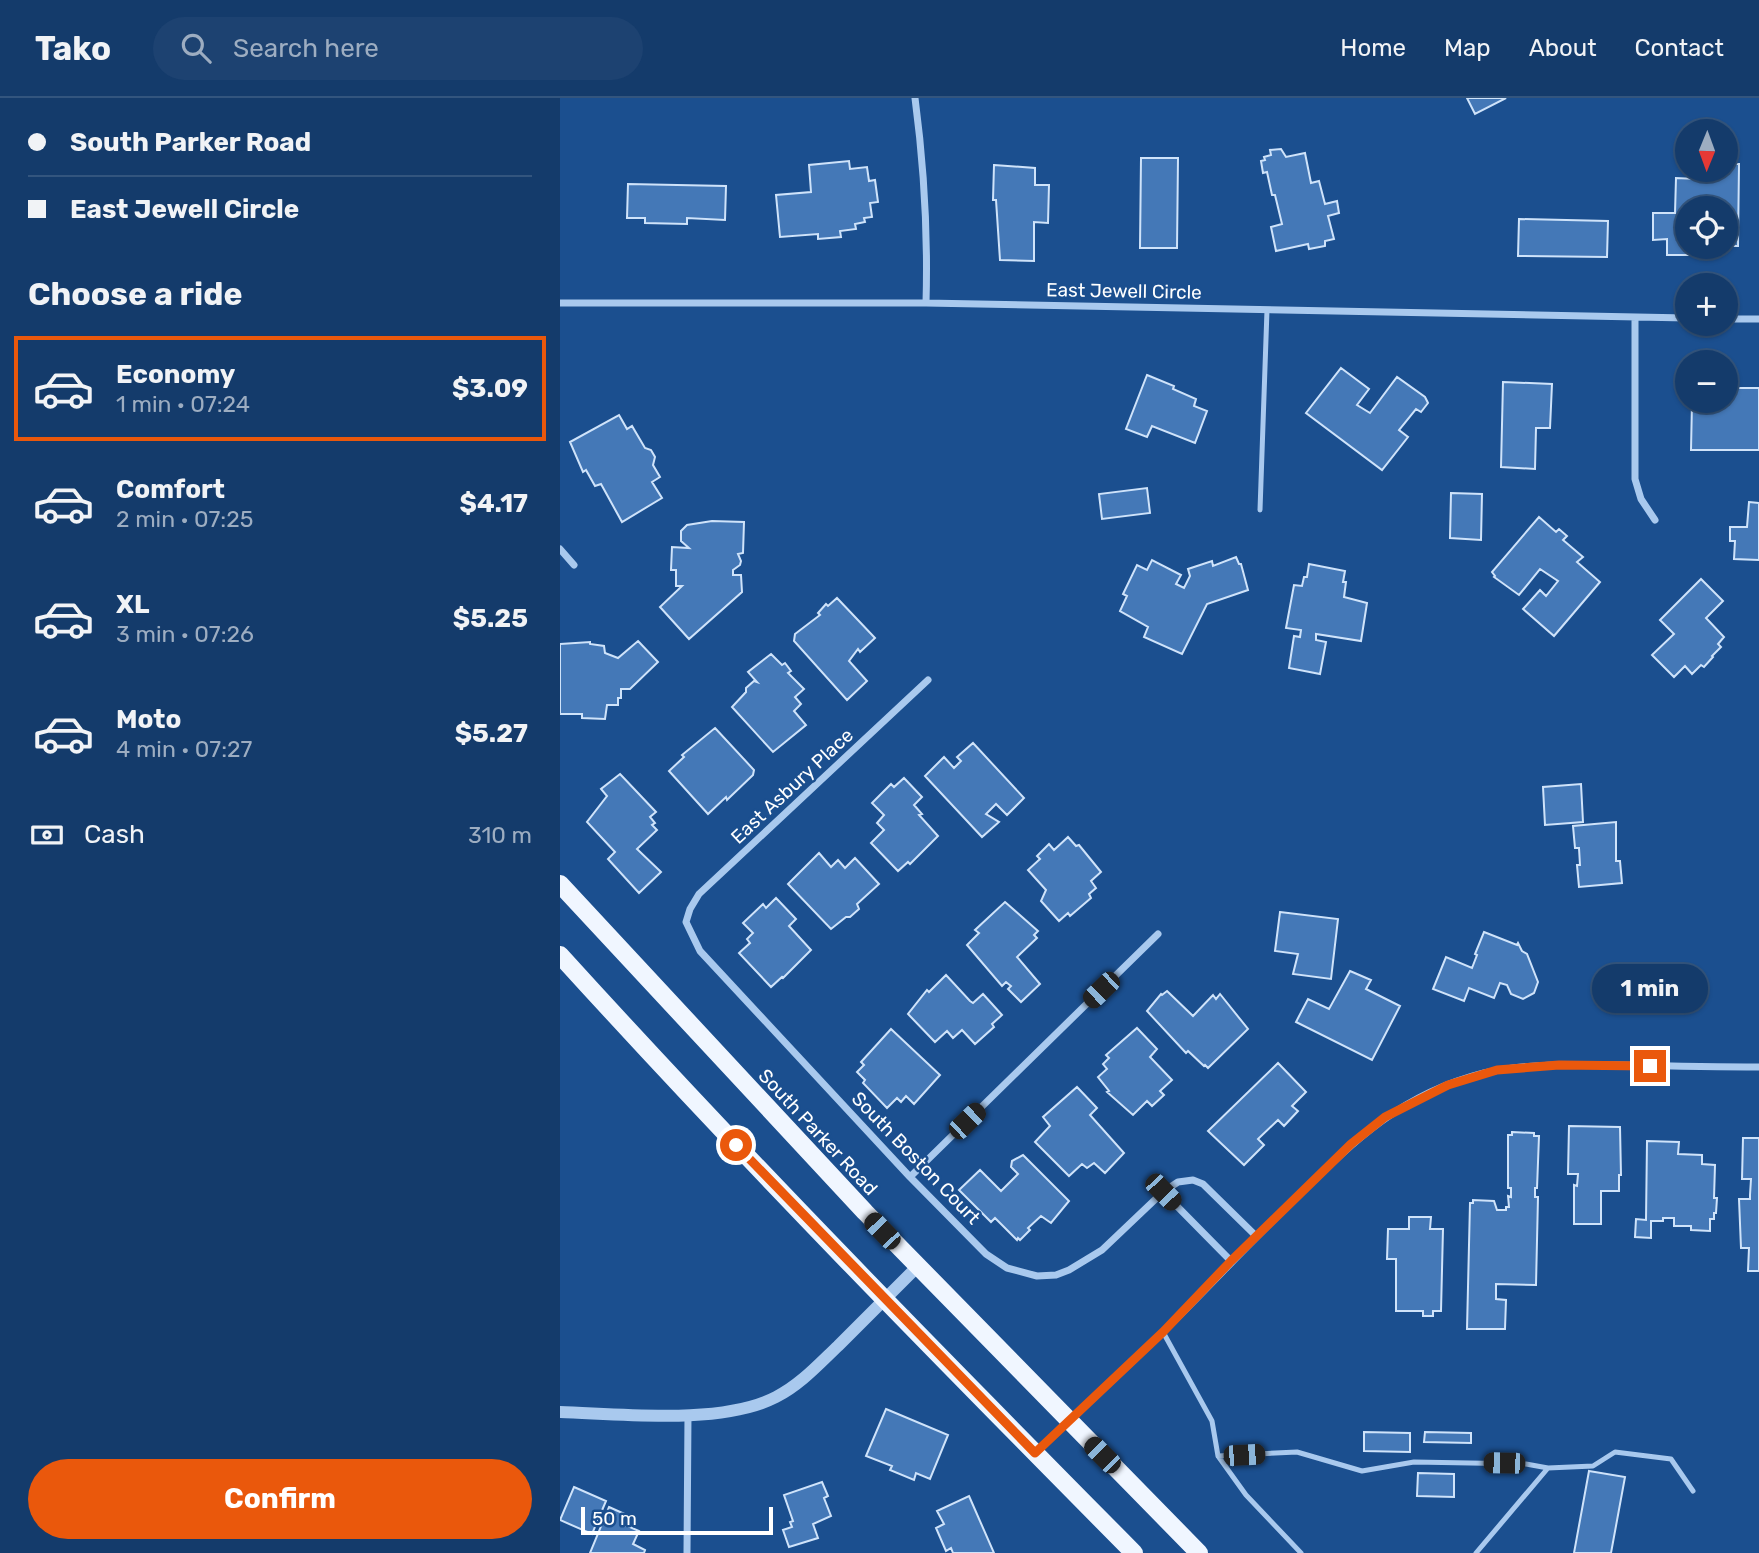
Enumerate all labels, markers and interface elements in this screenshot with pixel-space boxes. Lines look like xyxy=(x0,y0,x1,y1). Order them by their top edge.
search box xyxy=(153,17,643,80)
text: Tako xyxy=(35,29,111,68)
icon: search xyxy=(177,29,215,67)
text: Search here xyxy=(233,33,379,64)
text: Home xyxy=(1340,34,1406,62)
text: Map xyxy=(1444,34,1491,62)
text: About xyxy=(1529,34,1597,62)
text: Contact xyxy=(1635,34,1724,62)
north arrow xyxy=(1675,119,1738,182)
map controls xyxy=(1675,119,1738,413)
text: South Parker Road xyxy=(70,127,311,158)
text: East Jewell Circle xyxy=(70,194,299,225)
button: locate xyxy=(1675,196,1738,259)
button: + xyxy=(1675,273,1738,336)
text: Choose a ride xyxy=(28,275,242,313)
street label: East Jewell Circle xyxy=(1046,278,1202,304)
button: − xyxy=(1675,350,1738,413)
icon: car xyxy=(32,357,95,420)
text: Economy xyxy=(116,359,235,390)
text: $3.09 xyxy=(452,373,528,404)
text: 1 min · 07:24 xyxy=(116,390,250,418)
icon: car xyxy=(32,472,95,535)
text: Comfort xyxy=(116,474,225,505)
text: $4.17 xyxy=(460,488,528,519)
text: 2 min · 07:25 xyxy=(116,505,253,533)
icon: car xyxy=(32,587,95,650)
text: XL xyxy=(116,589,149,620)
text: $5.25 xyxy=(453,603,528,634)
text: 3 min · 07:26 xyxy=(116,620,254,648)
icon: car xyxy=(32,702,95,765)
text: Moto xyxy=(116,704,181,735)
text: $5.27 xyxy=(455,718,528,749)
street label: East Asbury Place xyxy=(726,723,858,849)
text: 4 min · 07:27 xyxy=(116,735,252,763)
icon: cash xyxy=(28,816,66,854)
text: Cash xyxy=(84,819,145,850)
text: 310 m xyxy=(468,821,532,849)
callout: 1 min xyxy=(1592,964,1708,1014)
car xyxy=(1079,968,1124,1012)
text: 1 min xyxy=(1621,974,1679,1002)
route end xyxy=(1634,1050,1666,1082)
street label: South Parker Road xyxy=(754,1064,882,1200)
street label: South Boston Court xyxy=(847,1087,986,1229)
car xyxy=(945,1099,990,1143)
route start xyxy=(720,1129,752,1161)
car xyxy=(1141,1170,1186,1214)
car xyxy=(860,1209,905,1253)
car xyxy=(1080,1433,1125,1477)
car xyxy=(1223,1443,1266,1467)
car xyxy=(1483,1452,1526,1474)
button: Confirm xyxy=(28,1459,532,1539)
scale bar xyxy=(581,1504,774,1536)
text: 50 m xyxy=(592,1507,637,1530)

